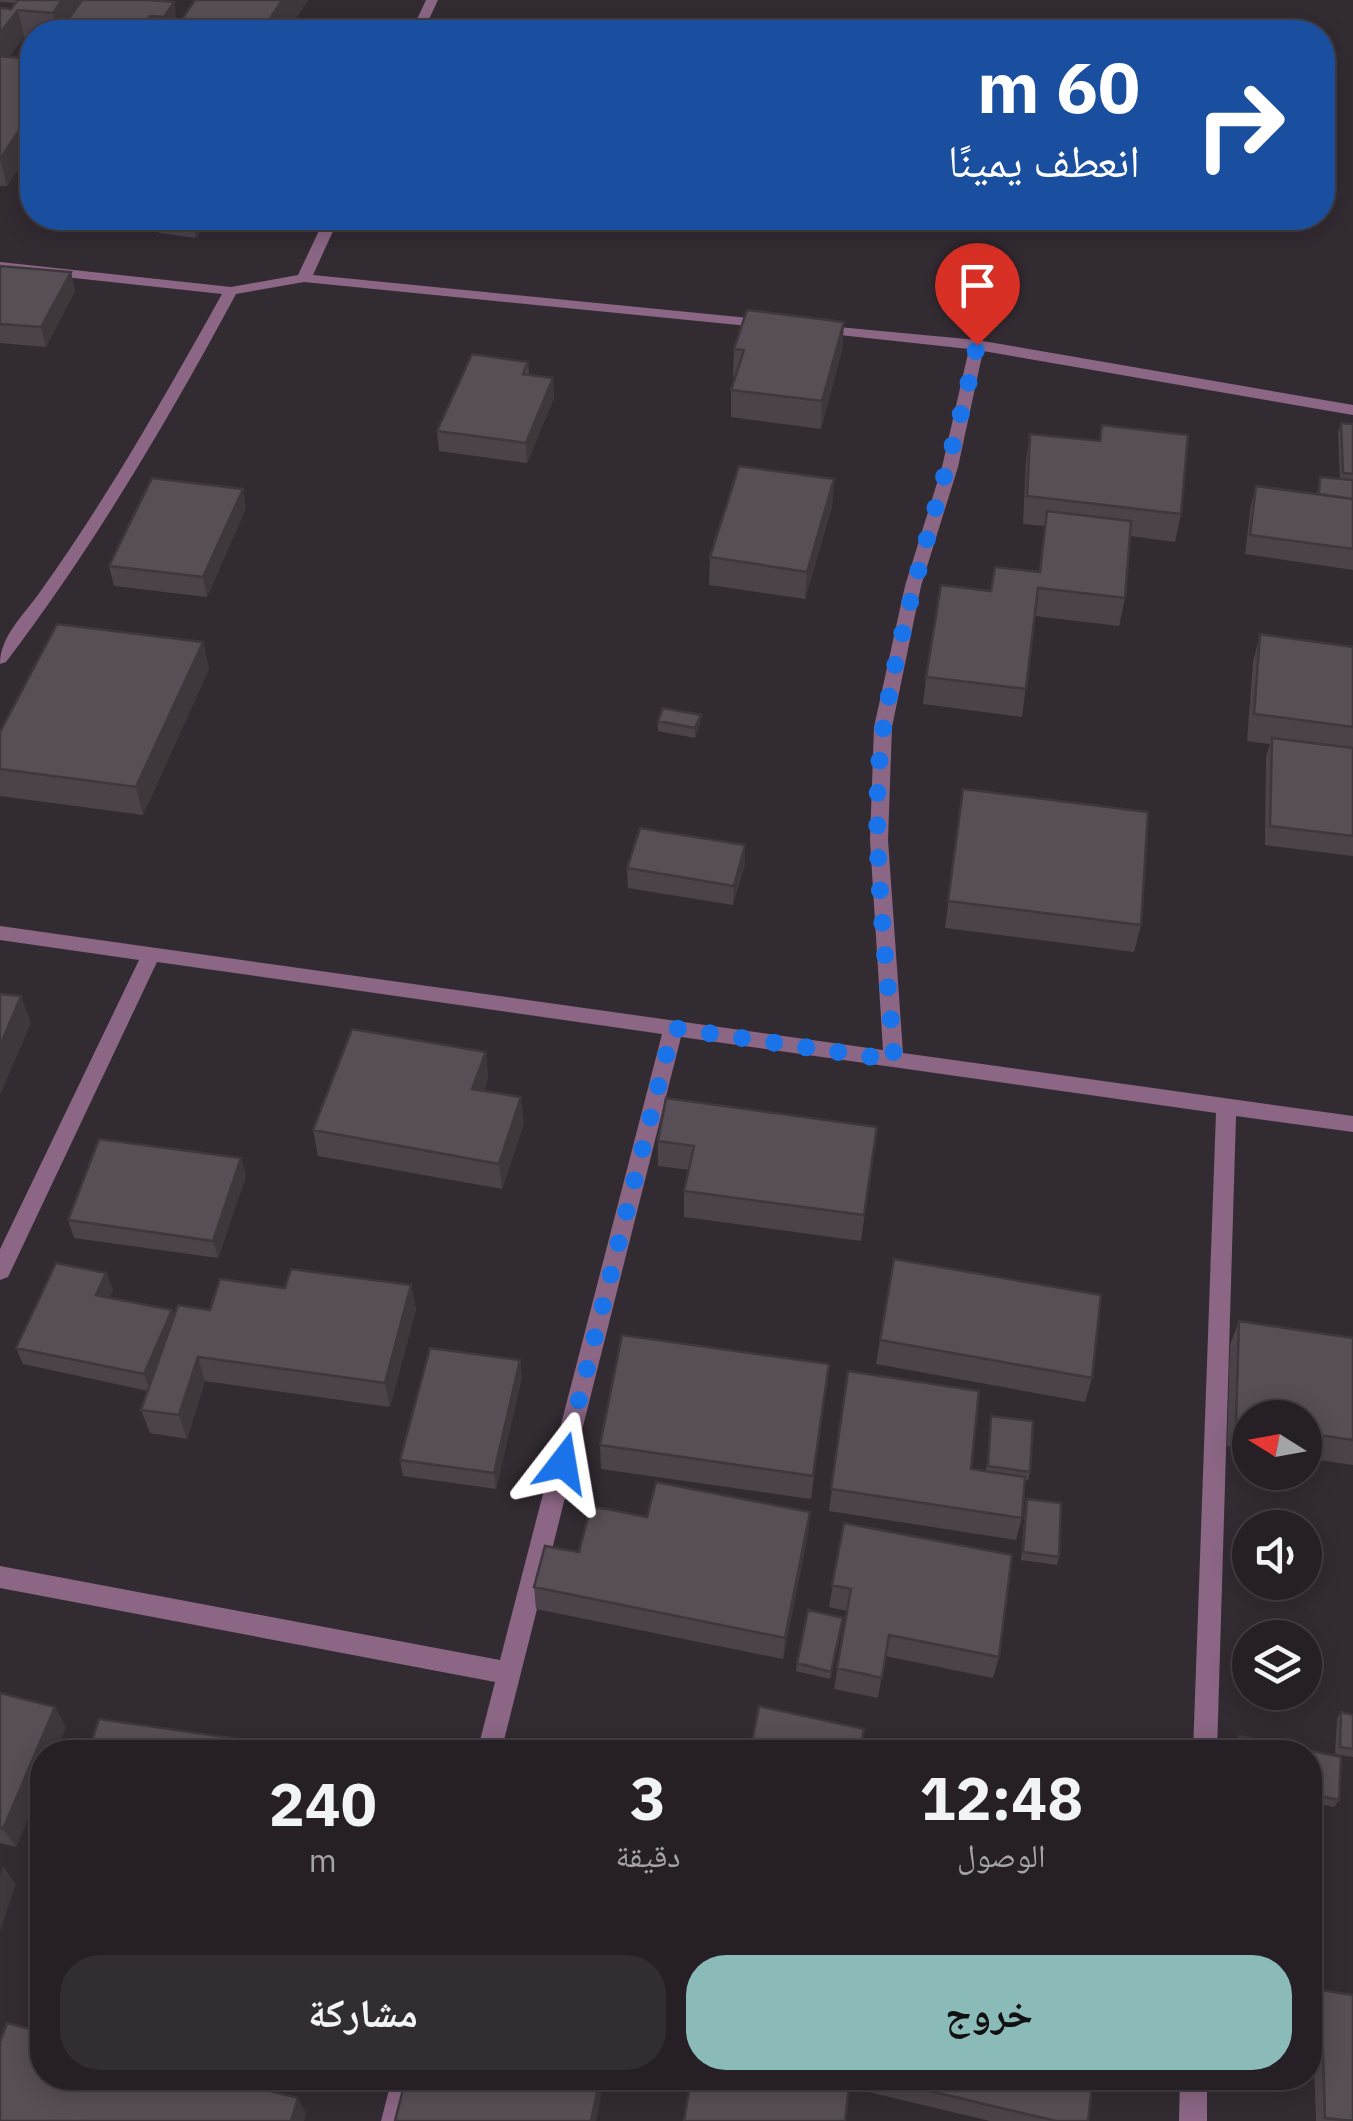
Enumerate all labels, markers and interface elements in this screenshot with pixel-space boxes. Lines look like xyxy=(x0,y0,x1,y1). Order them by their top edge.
text: 60 m xyxy=(977,41,1140,132)
icon: right xyxy=(1175,60,1305,190)
text: انعطف يمينًا xyxy=(948,131,1140,189)
pin xyxy=(935,243,1020,346)
icon: arrive xyxy=(950,258,1005,313)
north arrow xyxy=(1232,1400,1322,1490)
map controls xyxy=(1232,1400,1322,1710)
position arrow xyxy=(511,1411,615,1515)
button: sound xyxy=(1232,1510,1322,1600)
button: layers xyxy=(1232,1620,1322,1710)
text: 3 xyxy=(630,1758,666,1837)
text: 12:48 xyxy=(919,1758,1083,1837)
text: 240 xyxy=(269,1764,377,1843)
text: دقيقة xyxy=(616,1834,681,1876)
text: الوصول xyxy=(957,1834,1046,1876)
text: m xyxy=(309,1839,337,1881)
button: مشاركة xyxy=(60,1955,666,2070)
button: خروج xyxy=(686,1955,1292,2070)

